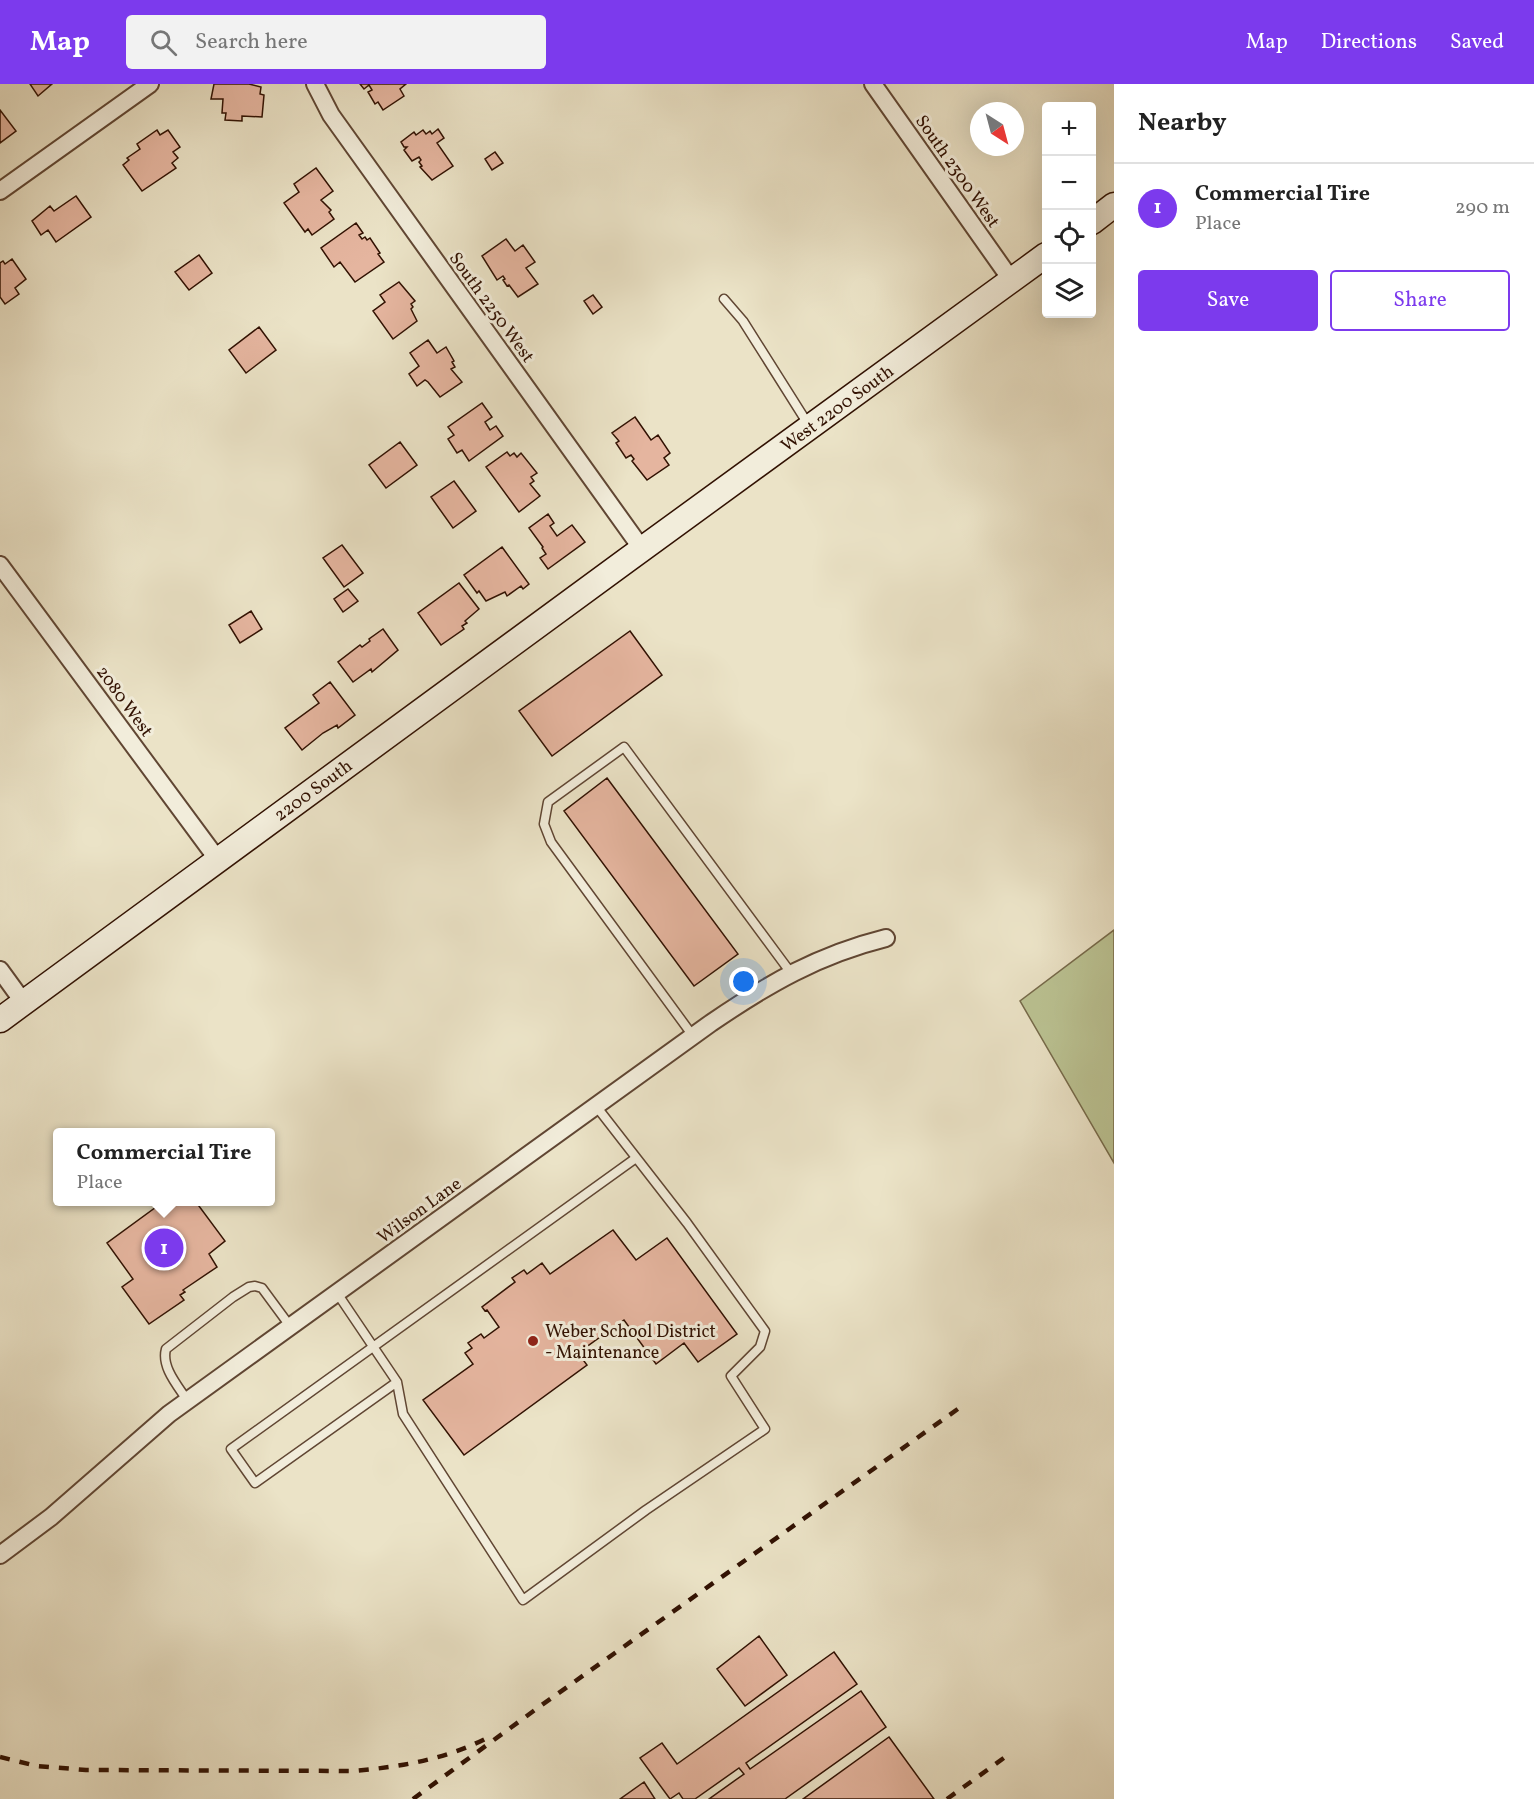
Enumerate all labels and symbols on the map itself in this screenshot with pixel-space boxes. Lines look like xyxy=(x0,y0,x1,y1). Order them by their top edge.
north arrow xyxy=(970,102,1024,156)
street label: South 2300 West xyxy=(909,110,1005,233)
street label: South 2250 West xyxy=(442,248,539,368)
street label: West 2200 South xyxy=(776,359,900,459)
street label: 2080 West xyxy=(89,661,158,743)
street label: 2200 South xyxy=(270,754,358,828)
your location xyxy=(729,967,758,996)
street label: Wilson Lane xyxy=(373,1172,467,1250)
pin: 1 xyxy=(144,1226,184,1270)
place label: Weber School District - Maintenance xyxy=(545,1320,716,1366)
marker: Weber School District - Maintenance xyxy=(526,1334,540,1348)

